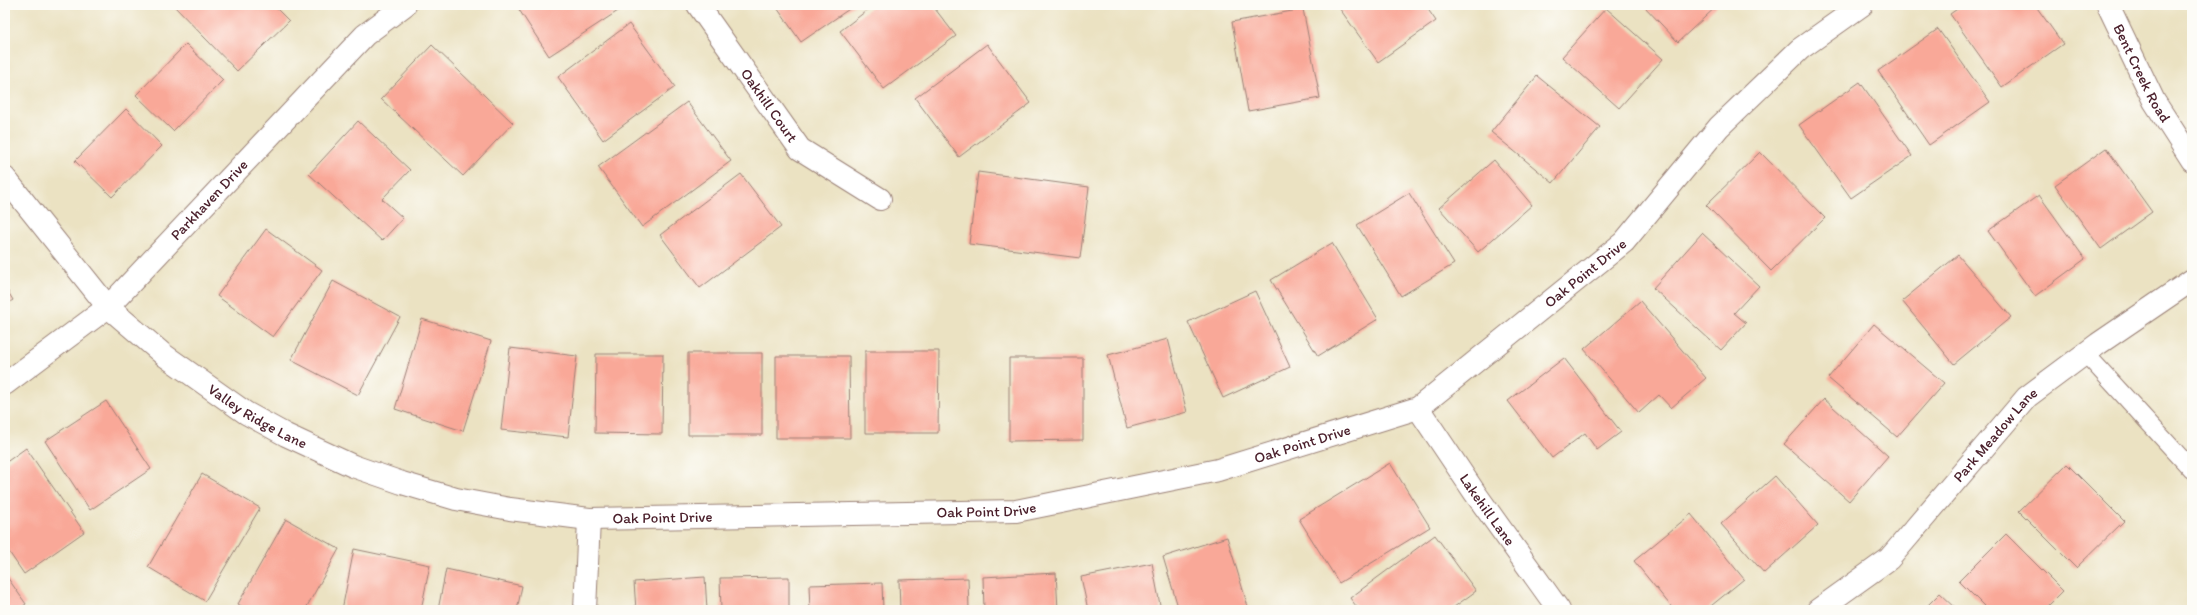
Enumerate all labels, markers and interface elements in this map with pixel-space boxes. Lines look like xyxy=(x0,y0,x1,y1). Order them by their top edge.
street label: Bent Creek Road xyxy=(2109,21,2174,126)
street label: Oakhill Court xyxy=(737,65,802,146)
street label: Parkhaven Drive xyxy=(167,156,252,244)
street label: Oak Point Drive xyxy=(1541,235,1630,312)
street label: Valley Ridge Lane xyxy=(205,380,310,452)
street label: Park Meadow Lane xyxy=(1949,383,2041,486)
street label: Oak Point Drive xyxy=(1252,420,1353,467)
street label: Lakehill Lane xyxy=(1456,470,1519,549)
street label: Oak Point Drive xyxy=(936,498,1038,521)
street label: Oak Point Drive xyxy=(612,508,713,528)

